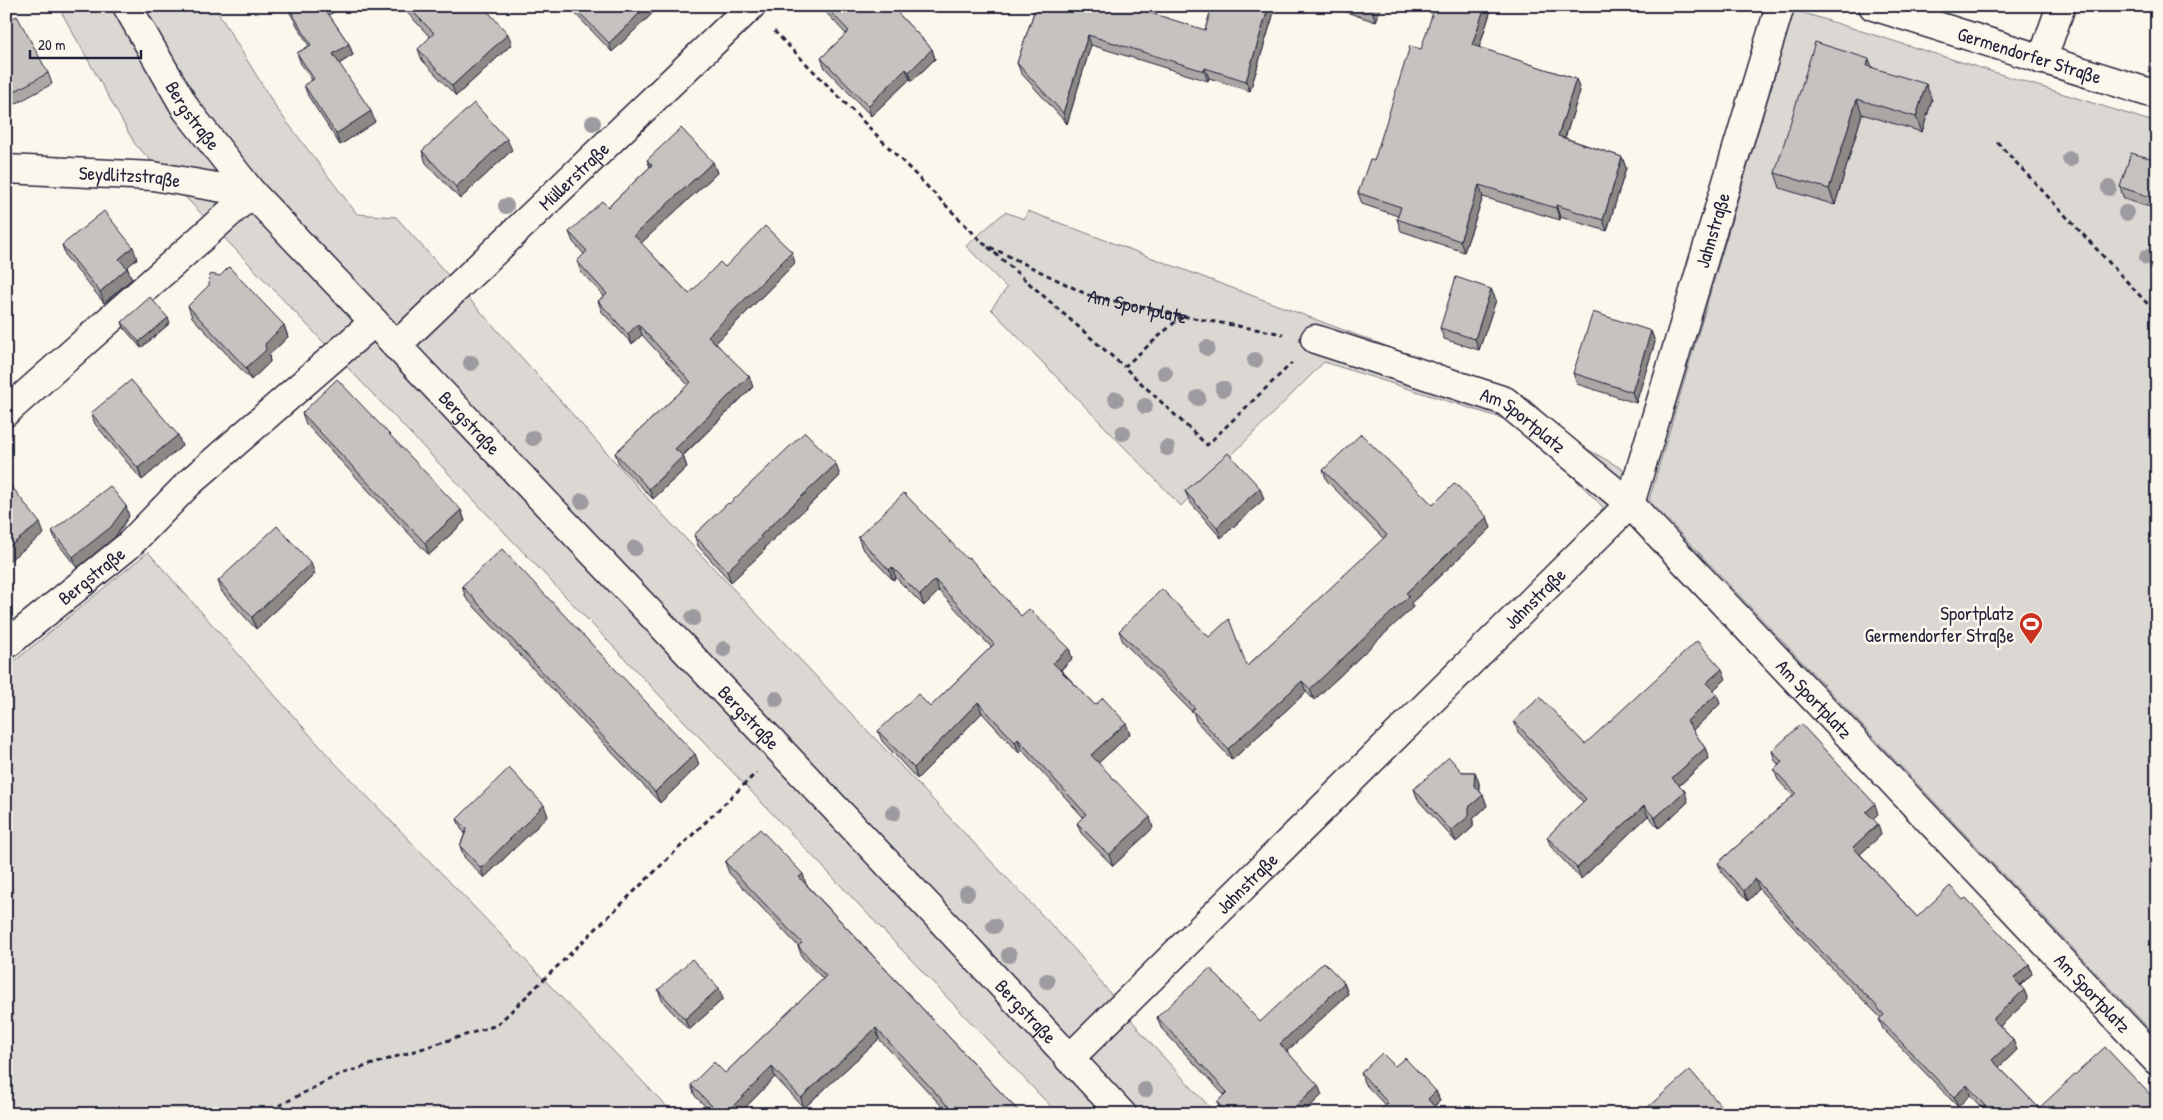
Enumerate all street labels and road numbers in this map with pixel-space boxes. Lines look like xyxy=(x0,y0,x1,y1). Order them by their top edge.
street label: Germendorfer Straße xyxy=(1954,20,2105,90)
street label: Bergstraße xyxy=(160,76,227,156)
street label: Müllerstraße xyxy=(533,136,615,216)
street label: Seydlitzstraße xyxy=(78,159,183,194)
street label: Jahnstraße xyxy=(1689,189,1736,271)
street label: Am Sportplatz xyxy=(1086,283,1189,330)
street label: Am Sportplatz xyxy=(1477,381,1571,459)
street label: Bergstraße xyxy=(433,385,507,461)
street label: Bergstraße xyxy=(52,540,131,611)
street label: Jahnstraße xyxy=(1498,562,1572,635)
street label: Am Sportplatz xyxy=(1770,653,1858,744)
street label: Bergstraße xyxy=(712,680,786,755)
street label: Jahnstraße xyxy=(1210,846,1284,920)
street label: Am Sportplatz xyxy=(2049,948,2137,1038)
street label: Bergstraße xyxy=(990,973,1063,1049)

